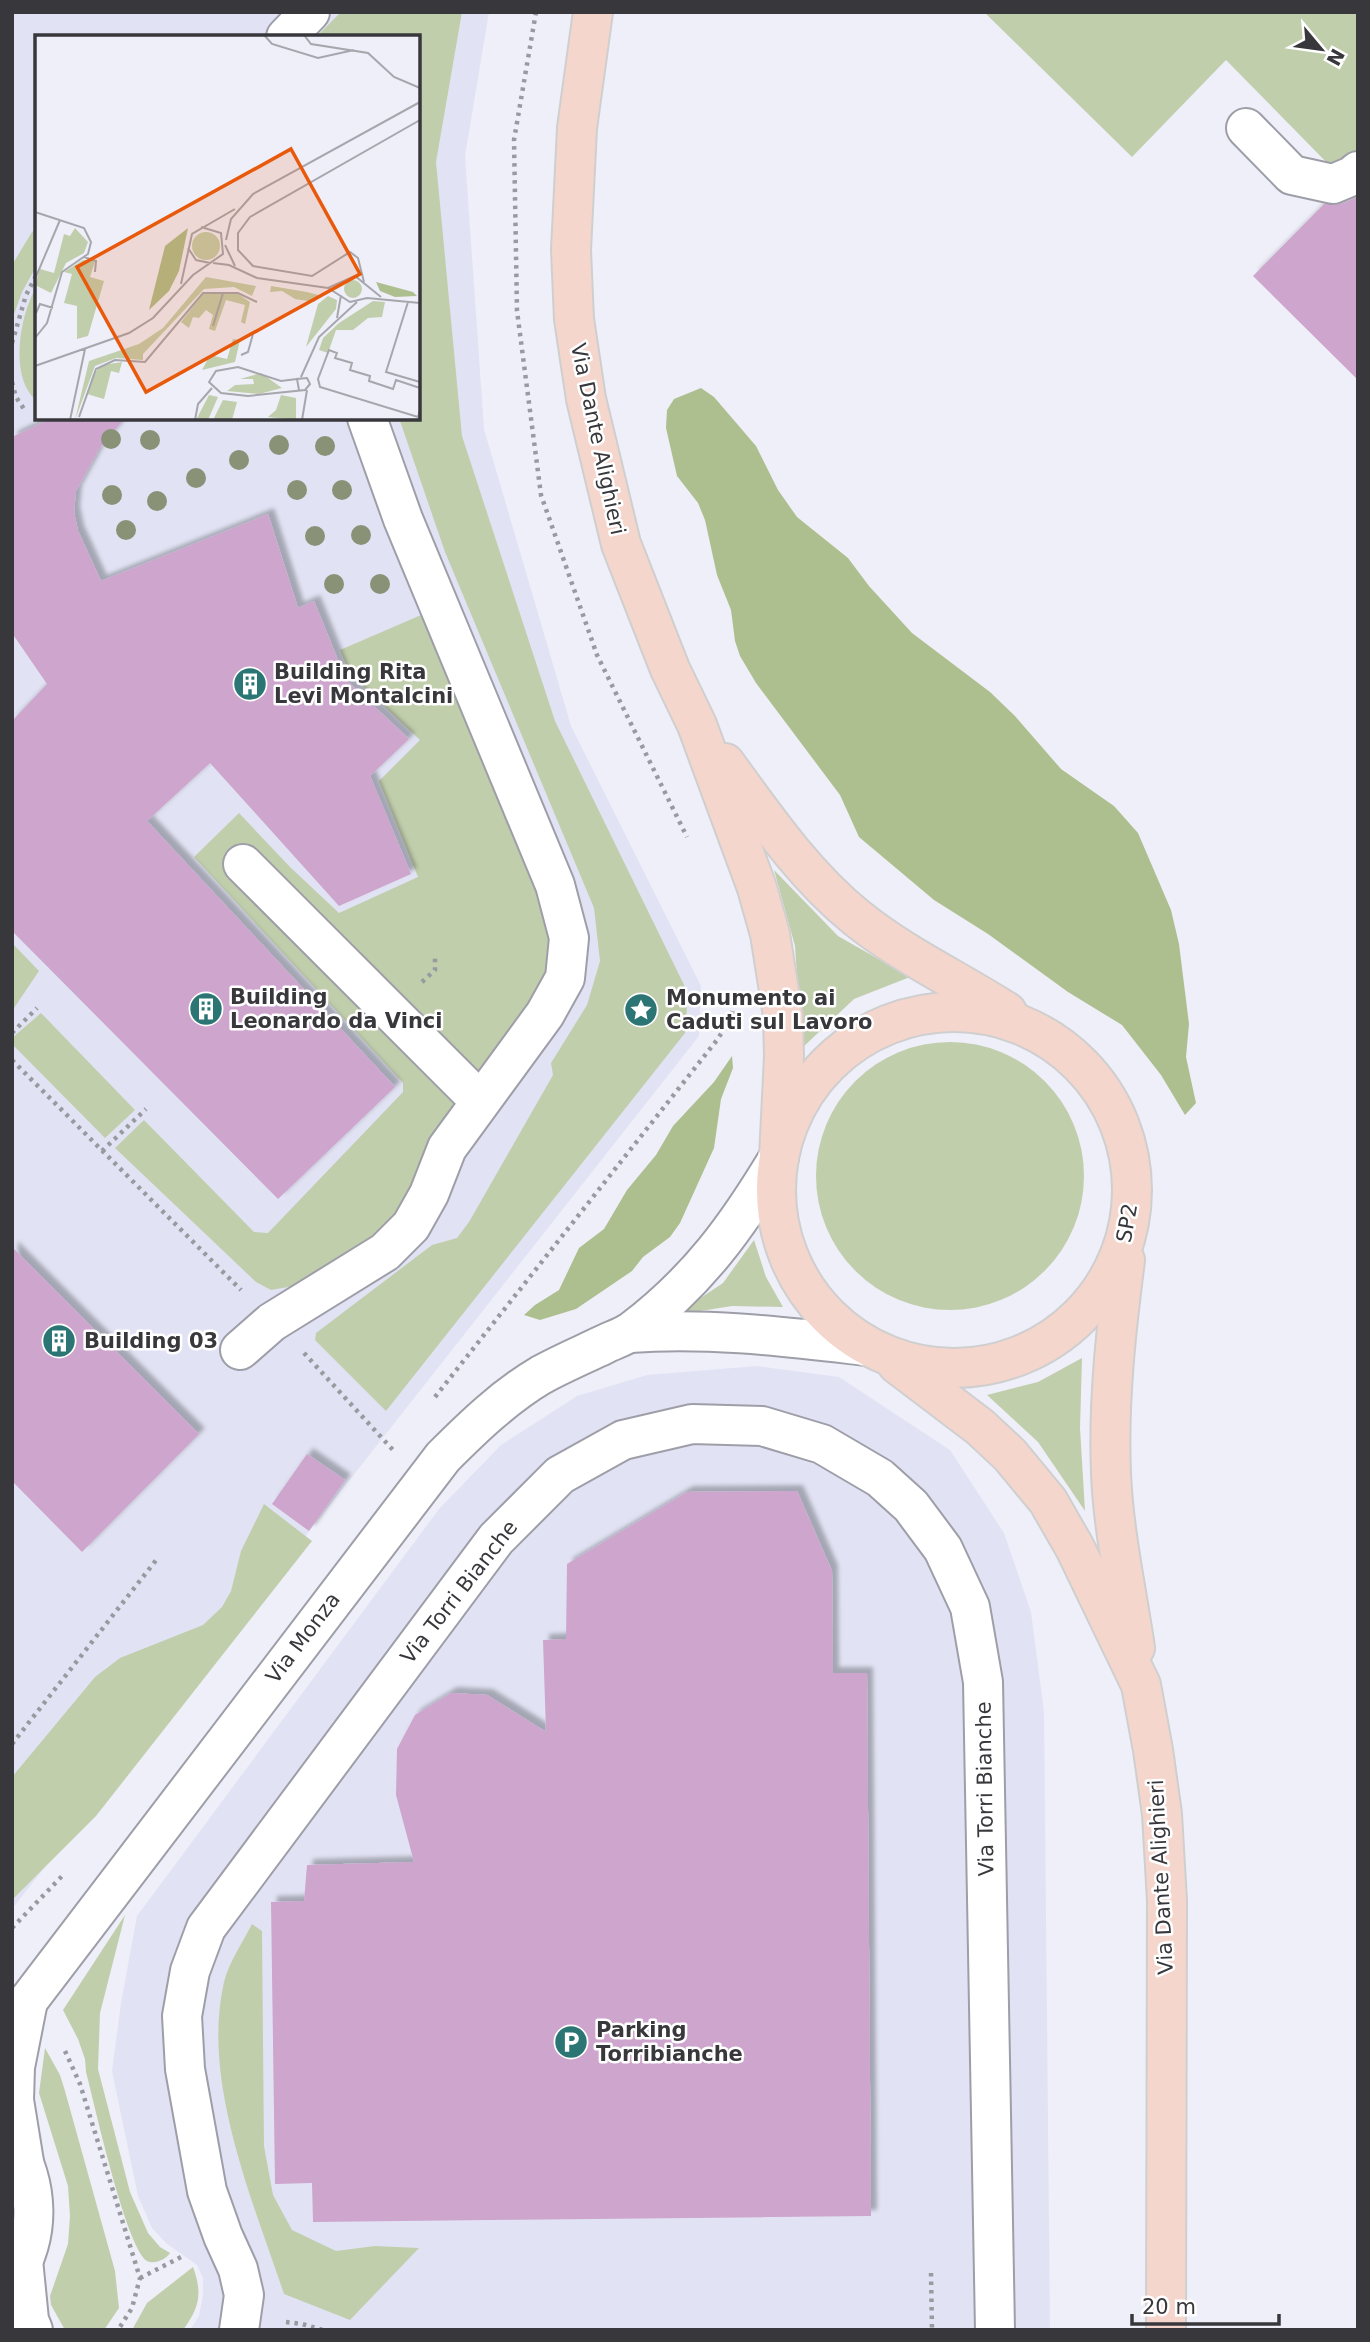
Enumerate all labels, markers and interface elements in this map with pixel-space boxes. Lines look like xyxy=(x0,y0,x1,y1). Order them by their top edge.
north arrow xyxy=(1286,14,1356,84)
inset map xyxy=(35,35,420,420)
text: N xyxy=(1322,45,1349,70)
street label: Via Dante Alighieri xyxy=(566,341,630,537)
place label: Building Rita Levi Montalcini xyxy=(274,660,453,708)
building icon: Building Rita Levi Montalcini xyxy=(231,665,269,703)
place label: Building Leonardo da Vinci xyxy=(230,985,443,1033)
place label: Monumento ai Caduti sul Lavoro xyxy=(666,986,873,1034)
building icon: Building Leonardo da Vinci xyxy=(187,990,225,1028)
place icon: Monumento ai Caduti sul Lavoro xyxy=(622,991,660,1029)
street label: SP2 xyxy=(1112,1202,1142,1244)
building icon: Building 03 xyxy=(40,1322,78,1360)
place label: Building 03 xyxy=(84,1329,218,1353)
street label: Via Torri Bianche xyxy=(396,1516,522,1668)
street label: Via Monza xyxy=(261,1588,345,1688)
street label: Via Torri Bianche xyxy=(971,1701,999,1877)
street label: Via Dante Alighieri xyxy=(1144,1779,1178,1975)
place label: Parking Torribianche xyxy=(596,2018,743,2066)
parking icon: Parking Torribianche xyxy=(552,2023,590,2061)
scale bar xyxy=(1132,2282,1279,2326)
text: 20 m xyxy=(1142,2295,1196,2319)

